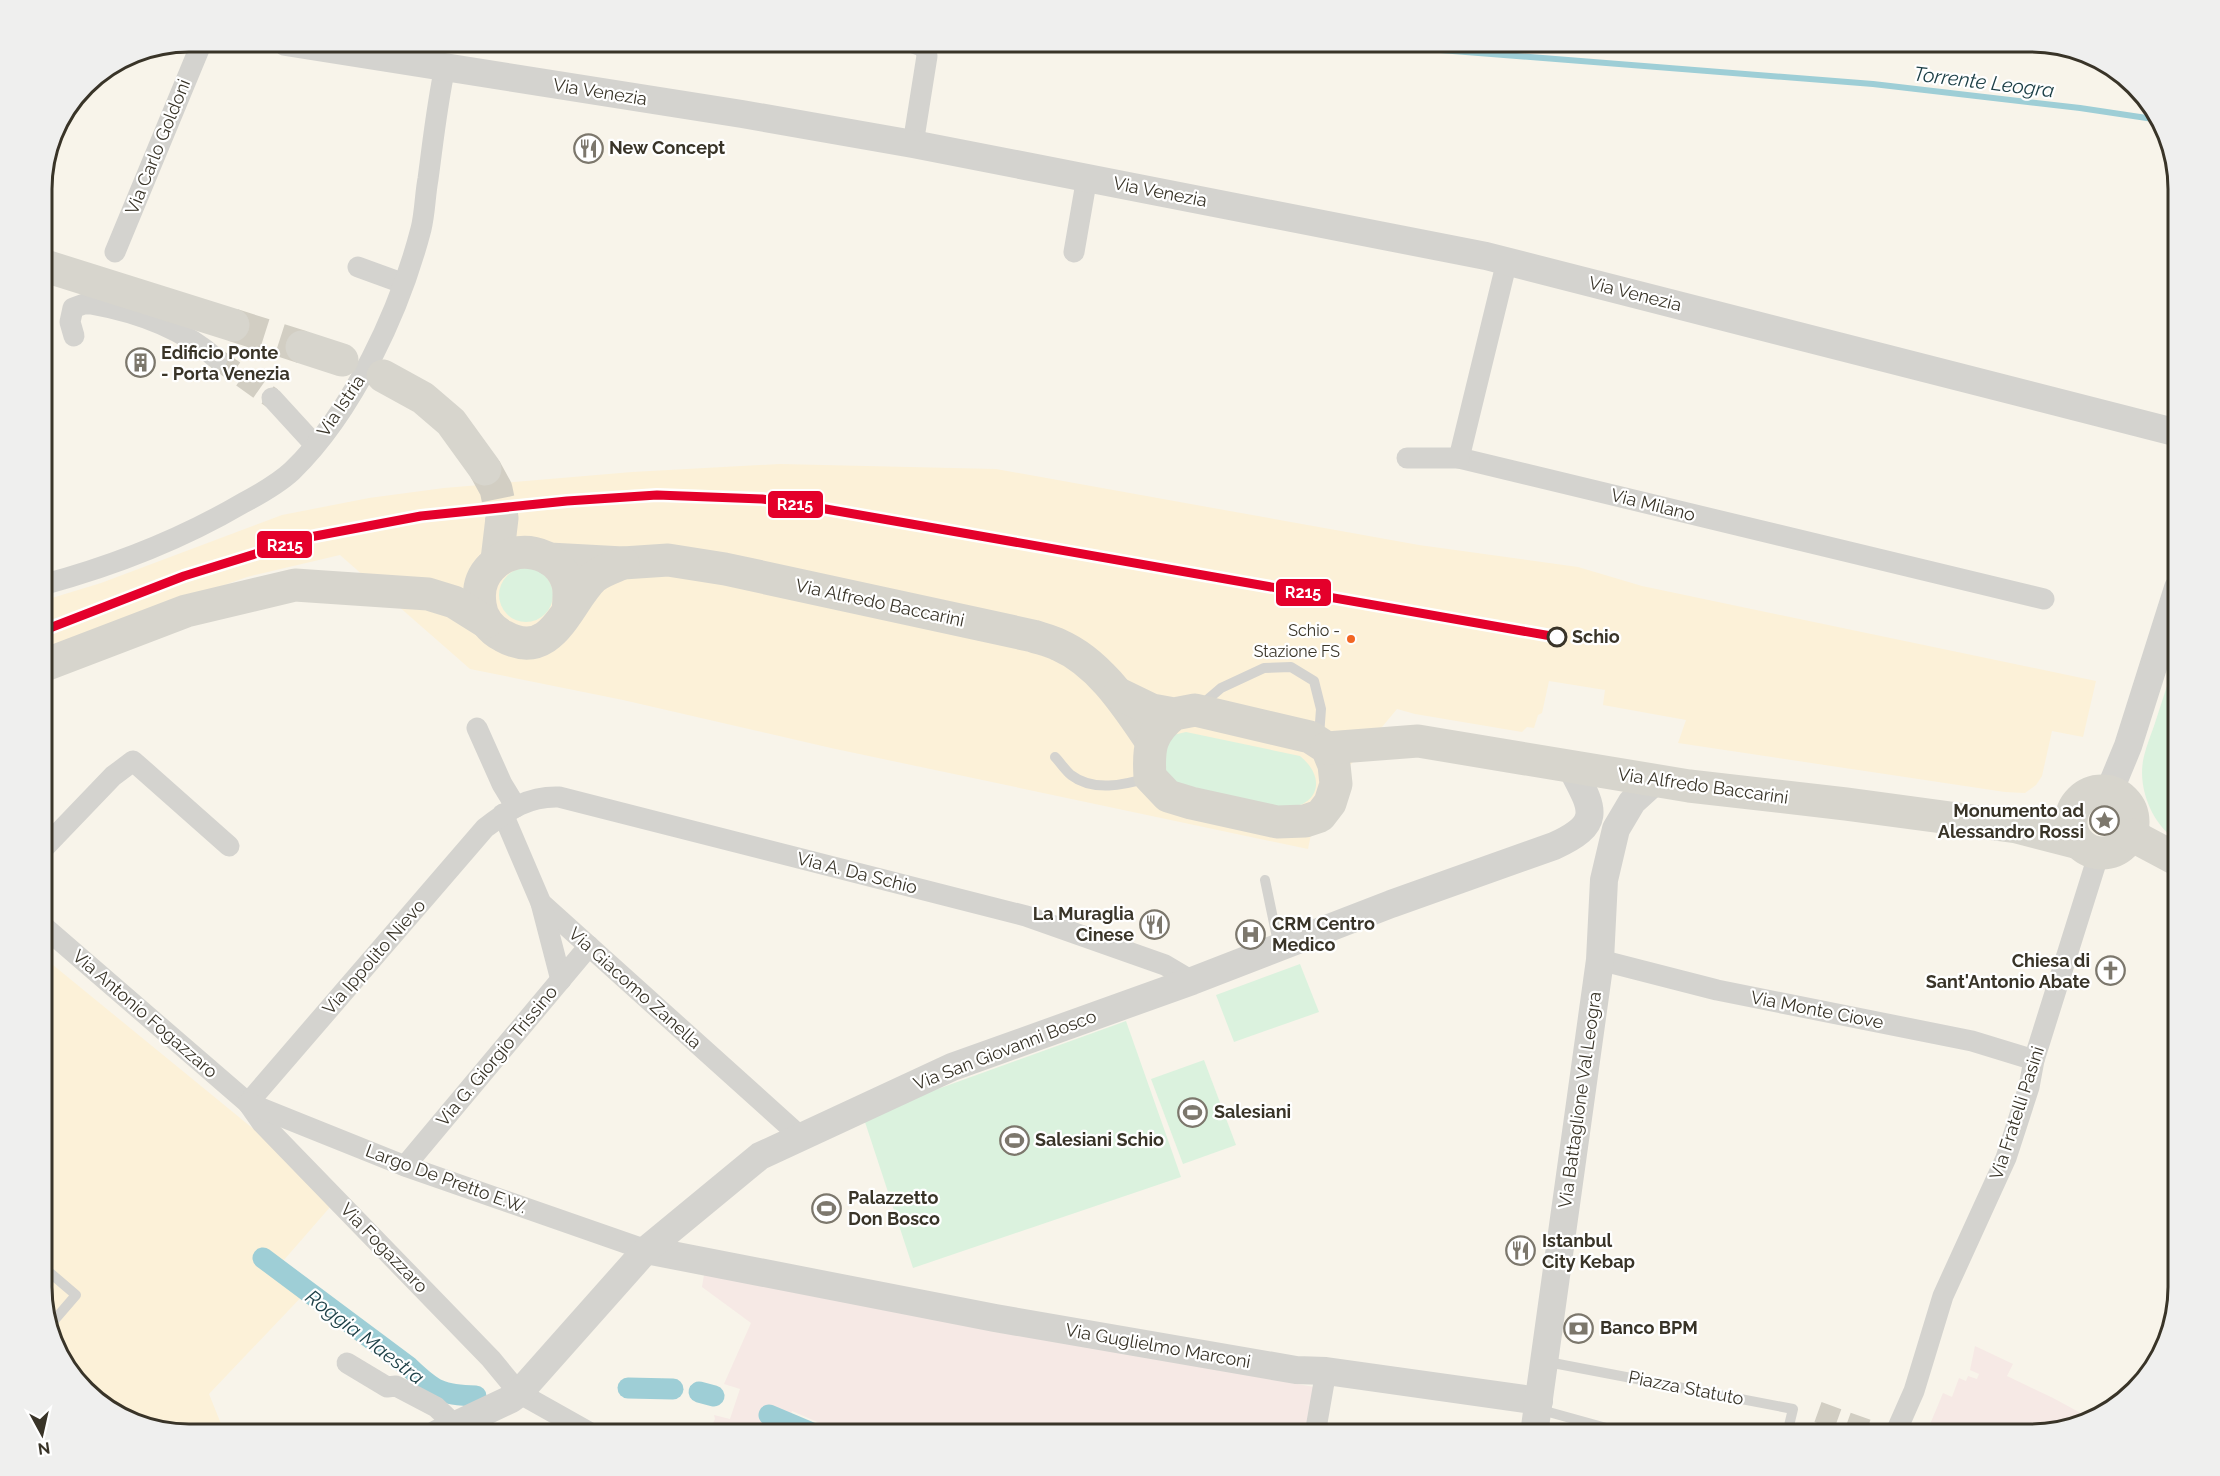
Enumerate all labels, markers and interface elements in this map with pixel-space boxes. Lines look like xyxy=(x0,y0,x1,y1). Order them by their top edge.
water label: Torrente Leogra xyxy=(1912,61,2056,103)
street label: Via Venezia xyxy=(551,74,649,109)
street label: Via Carlo Goldoni xyxy=(121,76,194,218)
restaurant icon: New Concept xyxy=(572,132,604,164)
place label: New Concept xyxy=(609,137,725,158)
street label: Via Venezia xyxy=(1111,172,1209,211)
street label: Via Venezia xyxy=(1586,272,1684,315)
place label: Edificio Ponte - Porta Venezia xyxy=(161,342,290,384)
building icon: Edificio Ponte - Porta Venezia xyxy=(124,347,156,379)
street label: Via Istria xyxy=(312,371,369,440)
street label: Via Milano xyxy=(1609,484,1698,525)
line badge: R215 xyxy=(767,490,824,519)
text: R215 xyxy=(777,495,813,514)
line badge: R215 xyxy=(256,530,313,559)
text: R215 xyxy=(267,536,303,555)
street label: Via Alfredo Baccarini xyxy=(794,574,966,631)
line badge: R215 xyxy=(1275,578,1332,607)
text: R215 xyxy=(1285,583,1321,602)
place label: Schio - Stazione FS xyxy=(1254,621,1340,661)
place label: Schio xyxy=(1572,626,1620,647)
marker: Schio xyxy=(1547,627,1567,647)
marker: Schio - Stazione FS xyxy=(1345,633,1357,645)
street label: Via Alfredo Baccarini xyxy=(1616,763,1790,808)
place label: Monumento ad Alessandro Rossi xyxy=(1938,800,2084,842)
place icon: Monumento ad Alessandro Rossi xyxy=(2089,805,2121,837)
street label: Via A. Da Schio xyxy=(795,847,920,898)
street label: Via Ippolito Nievo xyxy=(318,894,430,1019)
place label: La Muraglia Cinese xyxy=(1033,903,1134,945)
restaurant icon: La Muraglia Cinese xyxy=(1139,908,1171,940)
place label: CRM Centro Medico xyxy=(1272,913,1375,955)
hospital icon: CRM Centro Medico xyxy=(1235,918,1267,950)
street label: Via Giacomo Zanella xyxy=(565,923,706,1053)
street label: Via Antonio Fogazzaro xyxy=(69,945,222,1082)
place label: Chiesa di Sant'Antonio Abate xyxy=(1926,950,2090,992)
church icon: Chiesa di Sant'Antonio Abate xyxy=(2095,955,2127,987)
street label: Via G. Giorgio Trissino xyxy=(432,981,562,1130)
street label: Via Monte Ciove xyxy=(1749,986,1886,1033)
street label: Via Battaglione Val Leogra xyxy=(1554,990,1605,1210)
street label: Via San Giovanni Bosco xyxy=(910,1005,1099,1094)
street label: Via Fratelli Pasini xyxy=(1985,1043,2048,1182)
sports icon: Salesiani xyxy=(1177,1096,1209,1128)
place label: Salesiani xyxy=(1214,1101,1291,1122)
sports icon: Salesiani Schio xyxy=(998,1124,1030,1156)
place label: Salesiani Schio xyxy=(1035,1129,1164,1150)
street label: Largo De Pretto E.W. xyxy=(363,1140,529,1217)
place label: Palazzetto Don Bosco xyxy=(848,1187,940,1229)
sports icon: Palazzetto Don Bosco xyxy=(811,1192,843,1224)
street label: Via Fogazzaro xyxy=(336,1198,433,1297)
place label: Istanbul City Kebap xyxy=(1542,1230,1635,1272)
restaurant icon: Istanbul City Kebap xyxy=(1505,1235,1537,1267)
water label: Roggia Maestra xyxy=(301,1285,429,1389)
bank icon: Banco BPM xyxy=(1563,1312,1595,1344)
place label: Banco BPM xyxy=(1600,1317,1698,1338)
street label: Via Guglielmo Marconi xyxy=(1064,1319,1252,1372)
street label: Piazza Statuto xyxy=(1627,1366,1746,1409)
north arrow xyxy=(12,1404,72,1464)
text: N xyxy=(37,1438,51,1459)

